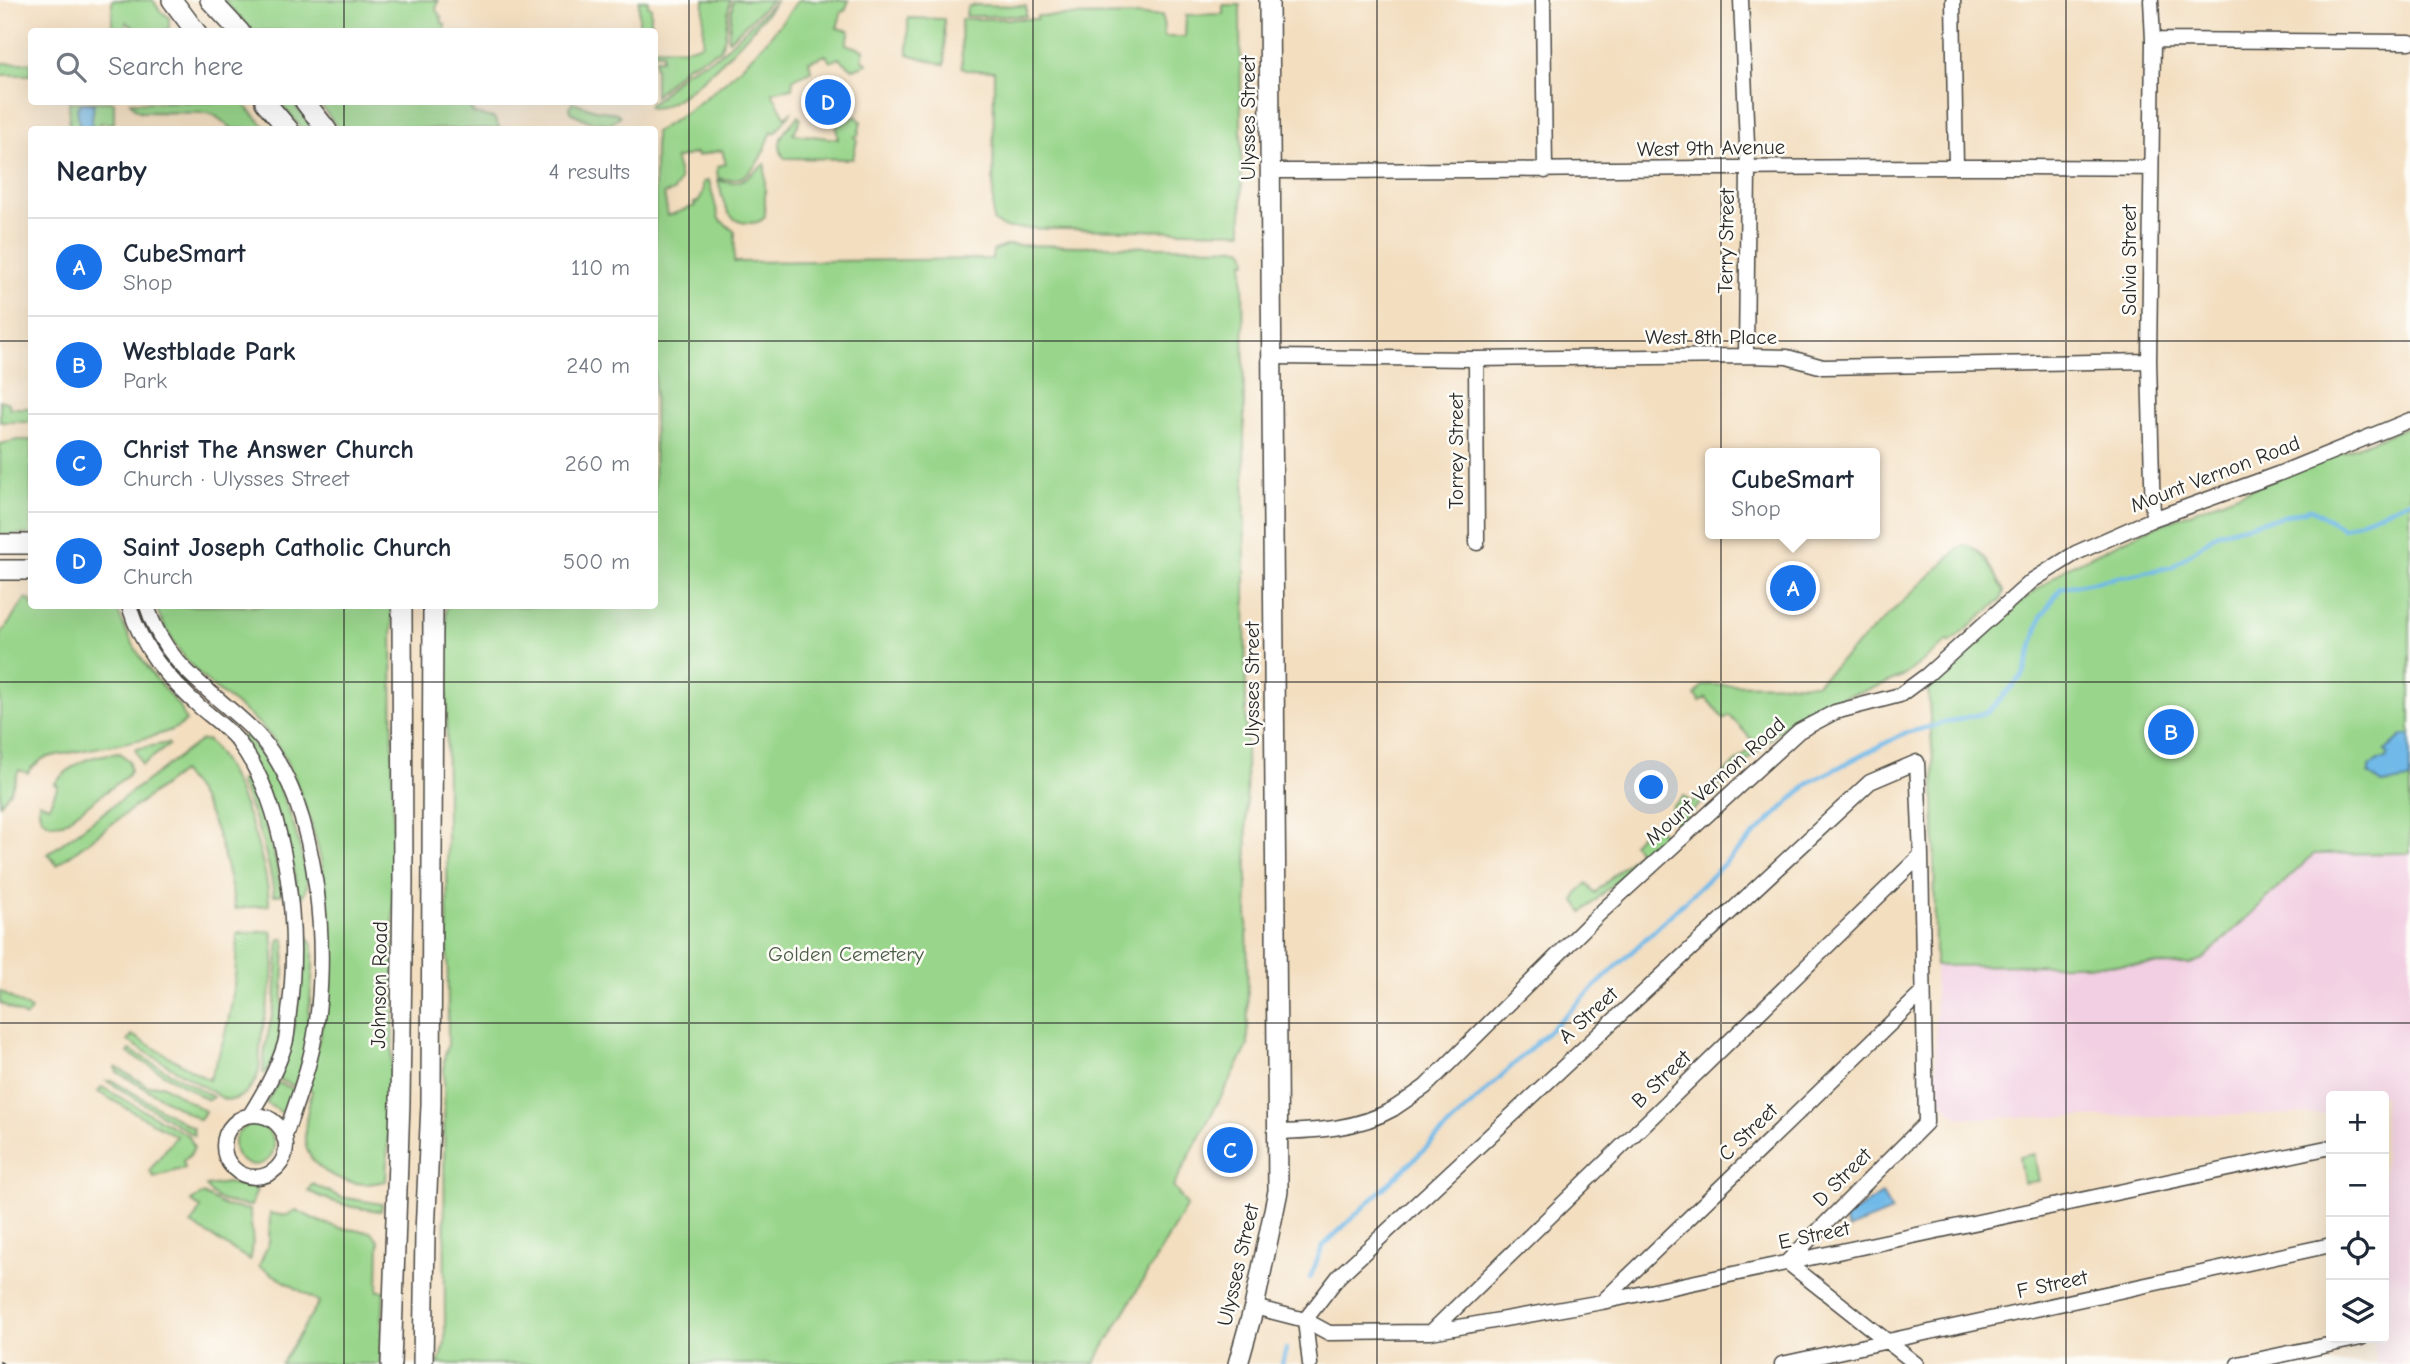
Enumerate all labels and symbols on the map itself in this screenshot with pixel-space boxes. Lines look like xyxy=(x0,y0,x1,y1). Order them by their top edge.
street label: Ulysses Street xyxy=(1236,55,1260,180)
pin: D xyxy=(805,76,851,128)
street label: West 9th Avenue xyxy=(1637,135,1785,161)
street label: Terry Street xyxy=(1713,187,1739,294)
street label: Salvia Street xyxy=(2117,204,2141,316)
street label: West 8th Place xyxy=(1645,325,1777,349)
street label: Torrey Street xyxy=(1444,392,1468,509)
street label: Mount Vernon Road xyxy=(2127,431,2303,517)
pin: A xyxy=(1770,562,1816,614)
street label: Ulysses Street xyxy=(1240,621,1264,746)
pin: B xyxy=(2148,706,2194,758)
street label: Mount Vernon Road xyxy=(1640,712,1790,850)
your location xyxy=(1634,770,1668,804)
street label: Johnson Road xyxy=(366,921,392,1049)
park label: Golden Cemetery xyxy=(768,942,925,966)
street label: A Street xyxy=(1554,981,1623,1048)
street label: B Street xyxy=(1627,1044,1696,1113)
street label: C Street xyxy=(1714,1098,1783,1166)
pin: C xyxy=(1207,1124,1253,1176)
street label: D Street xyxy=(1808,1142,1877,1211)
street label: Ulysses Street xyxy=(1212,1201,1264,1328)
street label: E Street xyxy=(1776,1216,1853,1254)
street label: F Street xyxy=(2014,1265,2091,1303)

